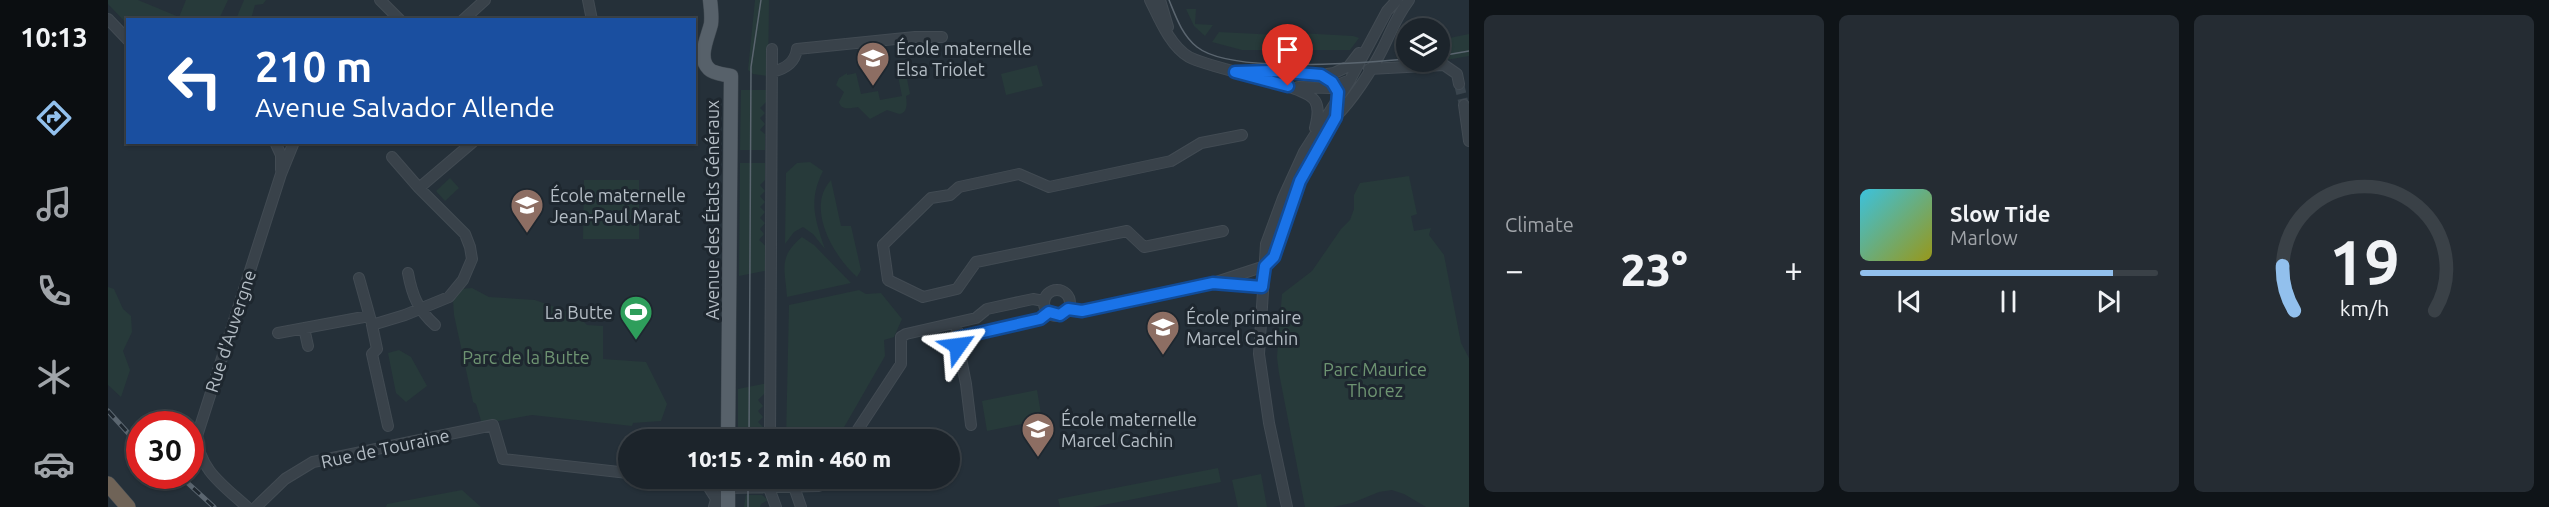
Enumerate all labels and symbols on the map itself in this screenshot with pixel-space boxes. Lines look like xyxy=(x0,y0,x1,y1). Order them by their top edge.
pin xyxy=(1262,24,1313,86)
place label: École maternelle Elsa Triolet xyxy=(896,37,1032,79)
school or university icon: École maternelle Elsa Triolet xyxy=(855,40,891,87)
street label: Avenue des États Généraux xyxy=(701,100,722,320)
place label: École maternelle Jean-Paul Marat xyxy=(550,184,686,226)
school or university icon: École maternelle Jean-Paul Marat xyxy=(509,187,545,234)
street label: Rue d'Auvergne xyxy=(201,267,259,395)
sports icon: La Butte xyxy=(618,294,654,341)
place label: La Butte xyxy=(545,302,613,322)
place label: École primaire Marcel Cachin xyxy=(1186,306,1301,348)
school or university icon: École primaire Marcel Cachin xyxy=(1145,309,1181,356)
position arrow xyxy=(926,314,990,378)
park label: Parc de la Butte xyxy=(462,347,590,367)
park label: Parc Maurice Thorez xyxy=(1323,359,1427,400)
place label: École maternelle Marcel Cachin xyxy=(1061,408,1197,450)
speed limit sign: 30 xyxy=(126,411,204,489)
school or university icon: École maternelle Marcel Cachin xyxy=(1020,411,1056,458)
street label: Rue de Touraine xyxy=(319,425,451,471)

